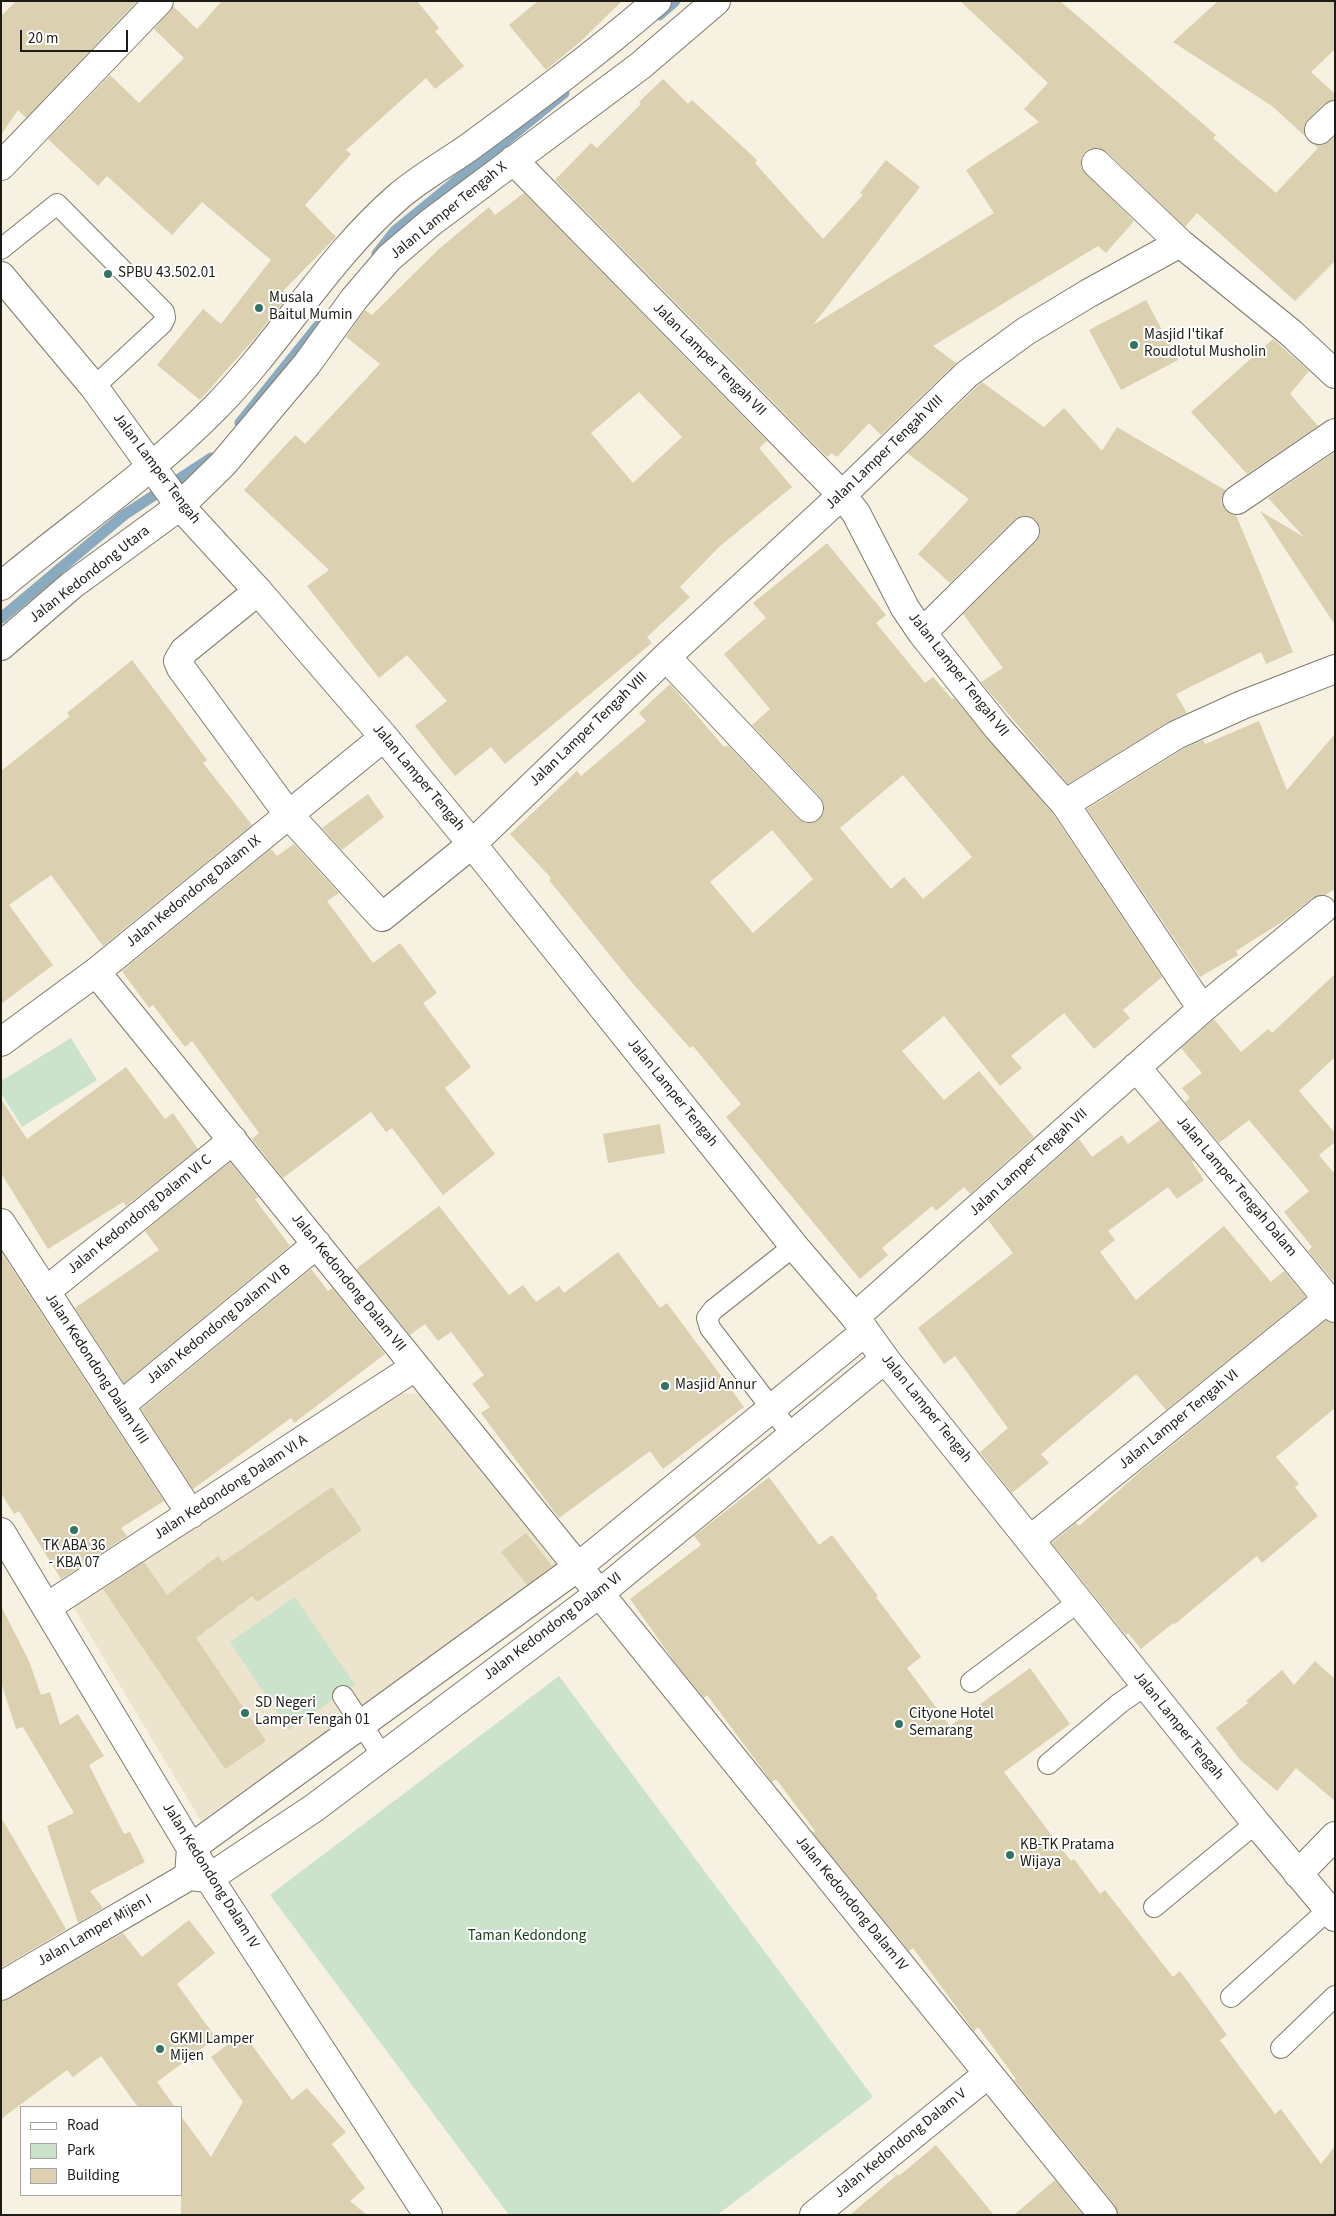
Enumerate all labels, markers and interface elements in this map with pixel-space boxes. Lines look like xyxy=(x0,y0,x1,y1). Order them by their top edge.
scale bar xyxy=(22,20,130,52)
text: 20 m xyxy=(28,28,58,49)
street label: Jalan Lamper Tengah X xyxy=(387,158,511,264)
place label: SPBU 43.502.01 xyxy=(118,265,216,283)
marker: SPBU 43.502.01 xyxy=(102,268,114,280)
place label: Musala Baitul Mumin xyxy=(269,290,353,325)
street label: Jalan Lamper Tengah VII xyxy=(649,300,769,420)
marker: Musala Baitul Mumin xyxy=(253,302,265,314)
place label: Masjid I'tikaf Roudlotul Musholin xyxy=(1144,327,1266,362)
marker: Masjid I'tikaf Roudlotul Musholin xyxy=(1128,339,1140,351)
street label: Jalan Lamper Tengah VIII xyxy=(822,392,948,514)
street label: Jalan Lamper Tengah xyxy=(108,410,204,528)
street label: Jalan Kedondong Utara xyxy=(26,522,154,628)
street label: Jalan Lamper Tengah VII xyxy=(904,609,1012,741)
street label: Jalan Lamper Tengah VIII xyxy=(526,669,652,791)
street label: Jalan Lamper Tengah xyxy=(368,721,468,835)
street label: Jalan Kedondong Dalam IX xyxy=(123,832,265,952)
street label: Jalan Lamper Tengah xyxy=(623,1035,721,1151)
street label: Jalan Lamper Tengah VII xyxy=(966,1105,1092,1221)
street label: Jalan Lamper Tengah Dalam xyxy=(1172,1113,1300,1261)
street label: Jalan Kedondong Dalam VI C xyxy=(64,1151,216,1279)
street label: Jalan Kedondong Dalam VII xyxy=(287,1210,409,1356)
street label: Jalan Kedondong Dalam VI B xyxy=(143,1261,295,1389)
street label: Jalan Kedondong Dalam VIII xyxy=(40,1290,152,1448)
street label: Jalan Lamper Tengah xyxy=(877,1351,975,1467)
street label: Jalan Lamper Tengah VI xyxy=(1115,1366,1243,1474)
place label: Masjid Annur xyxy=(675,1377,756,1395)
marker: Masjid Annur xyxy=(659,1380,671,1392)
street label: Jalan Kedondong Dalam VI A xyxy=(151,1432,311,1544)
marker: TK ABA 36 - KBA 07 xyxy=(68,1524,80,1536)
place label: TK ABA 36 - KBA 07 xyxy=(43,1538,105,1573)
street label: Jalan Kedondong Dalam VI xyxy=(480,1569,626,1685)
street label: Jalan Lamper Tengah xyxy=(1129,1668,1227,1784)
place label: SD Negeri Lamper Tengah 01 xyxy=(255,1695,370,1730)
place label: Cityone Hotel Semarang xyxy=(909,1706,994,1741)
marker: SD Negeri Lamper Tengah 01 xyxy=(239,1707,251,1719)
marker: Cityone Hotel Semarang xyxy=(893,1718,905,1730)
street label: Jalan Kedondong Dalam IV xyxy=(158,1800,262,1952)
street label: Jalan Kedondong Dalam IV xyxy=(791,1833,911,1975)
place label: KB-TK Pratama Wijaya xyxy=(1020,1837,1114,1872)
marker: KB-TK Pratama Wijaya xyxy=(1004,1849,1016,1861)
street label: Jalan Lamper Mijen I xyxy=(34,1891,156,1971)
park label: Taman Kedondong xyxy=(468,1928,586,1946)
place label: GKMI Lamper Mijen xyxy=(170,2031,254,2066)
marker: GKMI Lamper Mijen xyxy=(154,2043,166,2055)
street label: Jalan Kedondong Dalam V xyxy=(831,2085,971,2203)
legend xyxy=(20,2106,182,2196)
text: Road xyxy=(67,2115,99,2136)
text: Park xyxy=(67,2140,95,2161)
text: Building xyxy=(67,2165,119,2186)

